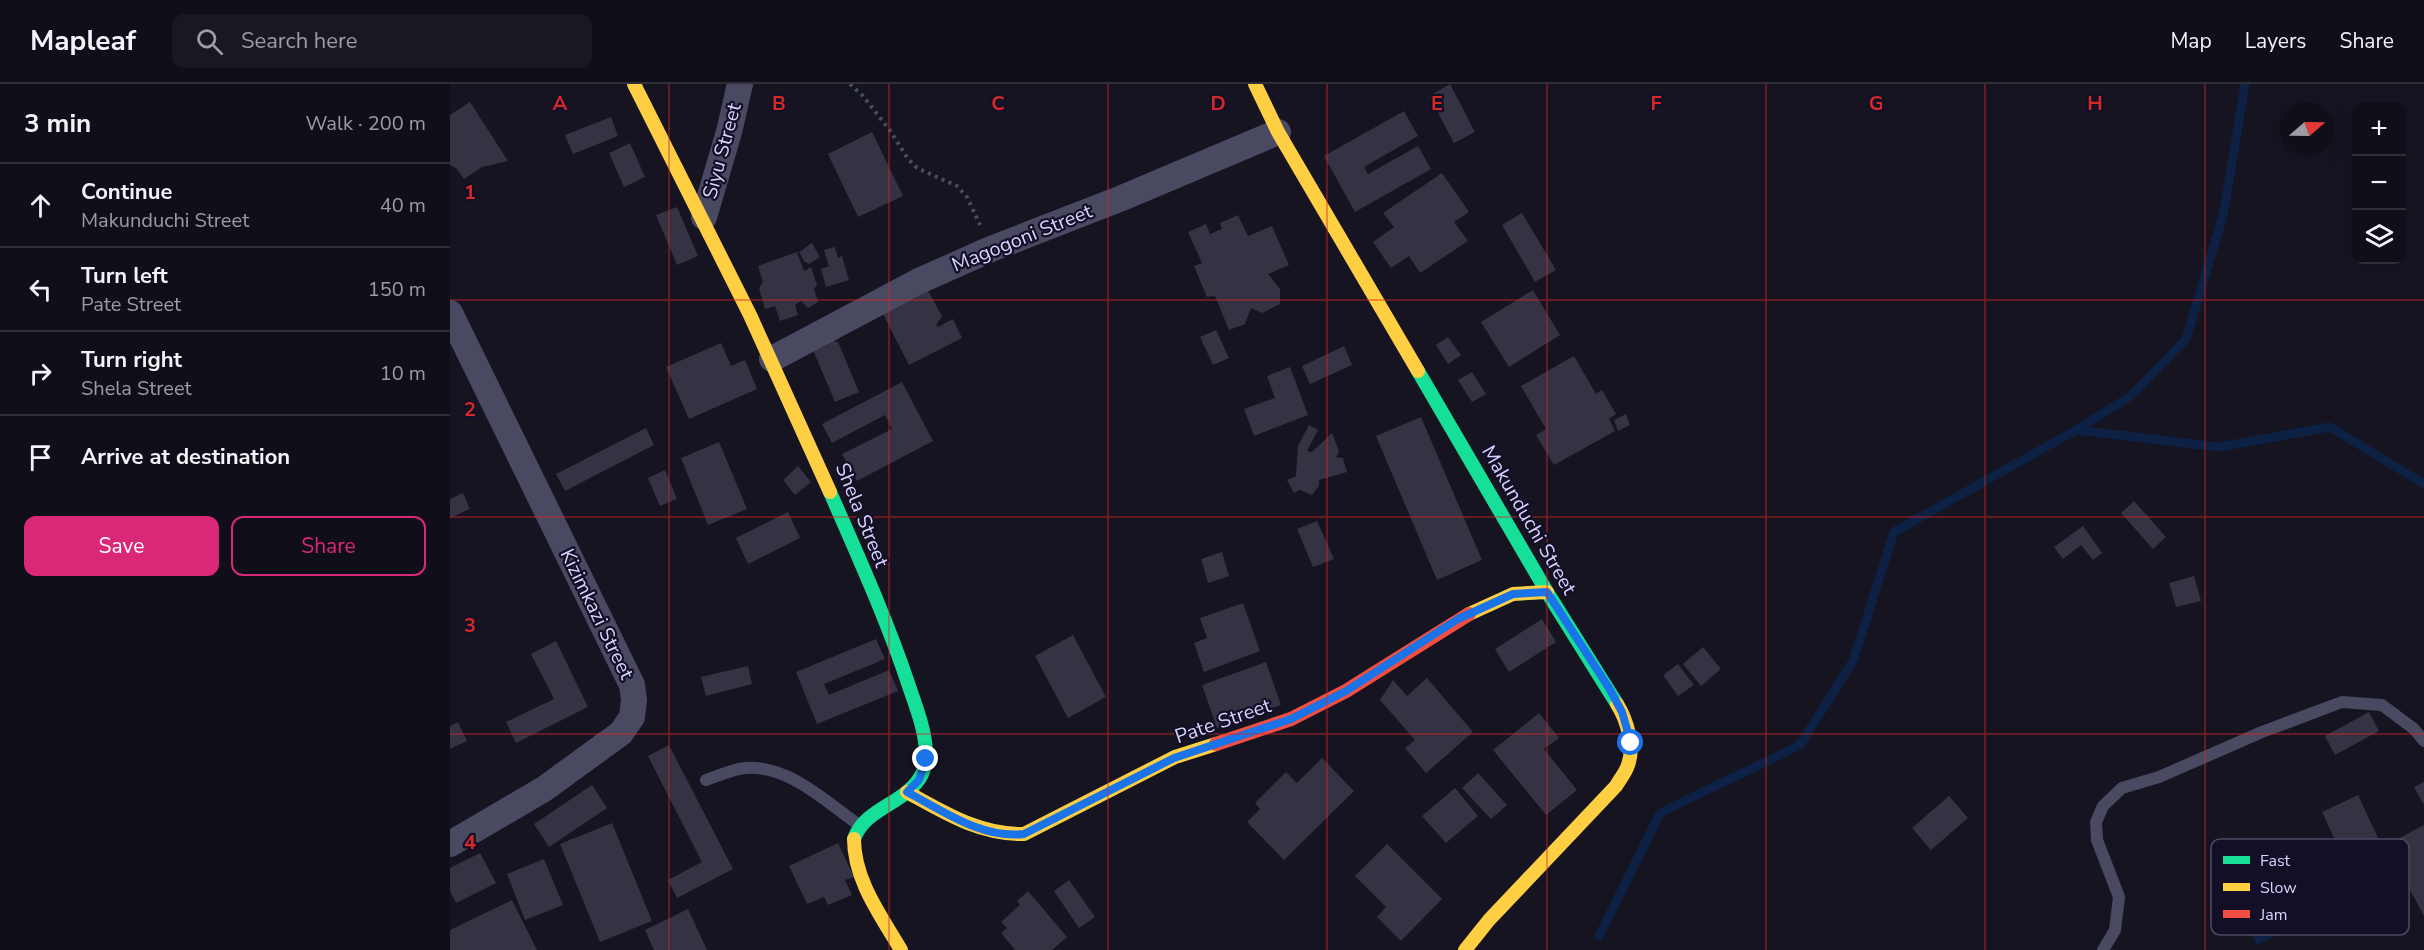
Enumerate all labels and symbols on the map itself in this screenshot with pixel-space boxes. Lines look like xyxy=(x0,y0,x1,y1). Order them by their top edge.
text: A xyxy=(553,90,568,117)
text: B xyxy=(772,90,786,117)
text: C xyxy=(991,90,1005,117)
text: D xyxy=(1210,90,1226,117)
text: E xyxy=(1431,90,1443,117)
text: F xyxy=(1650,90,1662,117)
text: G xyxy=(1869,90,1883,117)
text: H xyxy=(2087,90,2103,117)
street label: Siyu Street xyxy=(696,99,748,202)
north arrow xyxy=(2280,102,2334,156)
text: 1 xyxy=(464,179,476,206)
street label: Magogoni Street xyxy=(948,197,1097,278)
text: 2 xyxy=(464,396,476,423)
street label: Makunduchi Street xyxy=(1475,440,1583,600)
street label: Shela Street xyxy=(829,459,896,572)
street label: Kizimkazi Street xyxy=(554,544,641,685)
text: 3 xyxy=(464,612,476,639)
street label: Pate Street xyxy=(1171,692,1276,750)
route start xyxy=(1617,729,1643,755)
route end xyxy=(912,745,938,771)
text: 4 xyxy=(464,829,476,856)
legend xyxy=(2211,839,2409,935)
text: Fast xyxy=(2260,850,2291,872)
text: Slow xyxy=(2260,877,2297,899)
text: Jam xyxy=(2259,904,2287,926)

